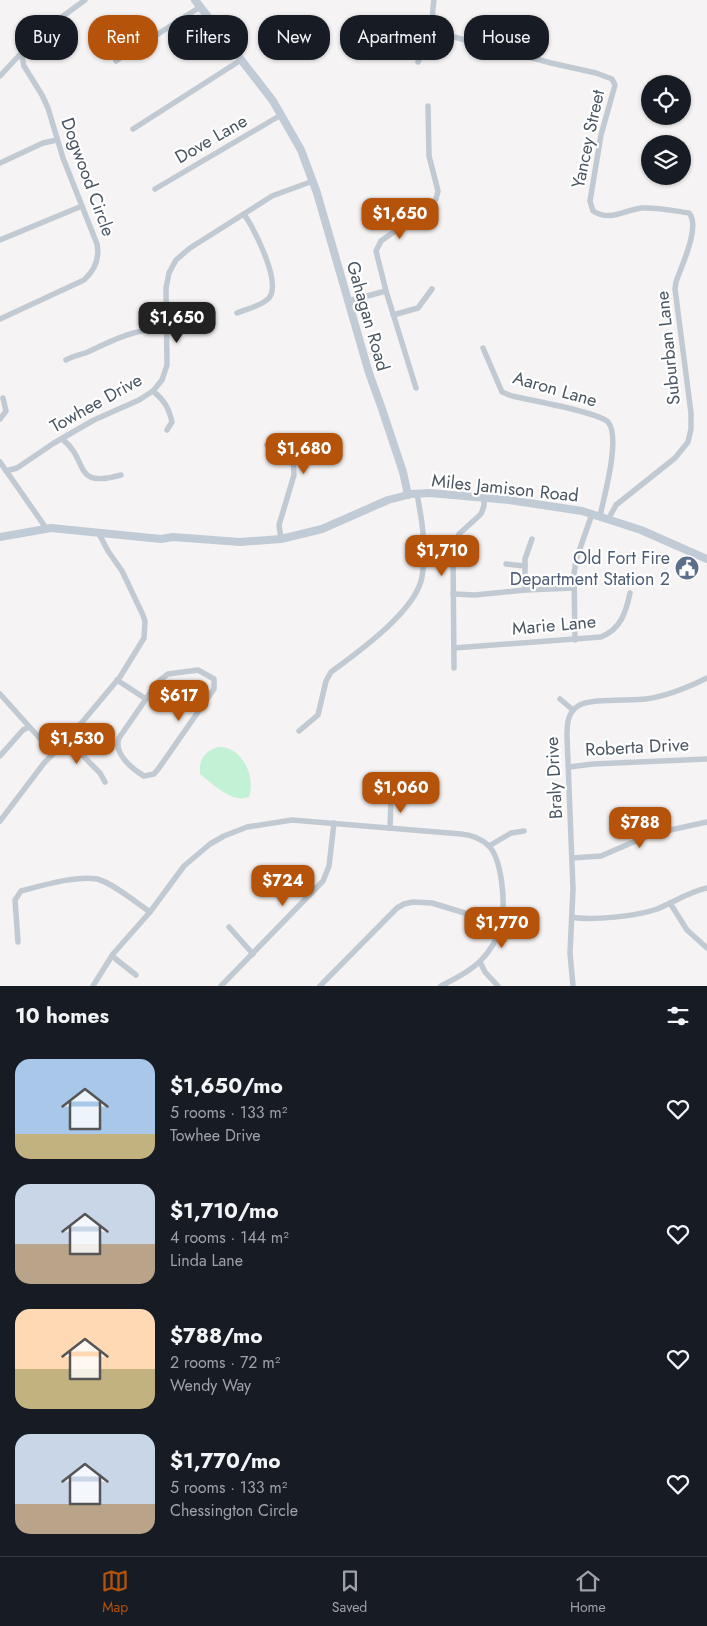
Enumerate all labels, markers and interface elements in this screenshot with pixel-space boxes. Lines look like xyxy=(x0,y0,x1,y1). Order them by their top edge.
chip: Buy xyxy=(15,15,78,60)
chip: Rent xyxy=(88,15,158,60)
chip: Filters xyxy=(168,15,248,60)
chip: New xyxy=(258,15,330,60)
chip: Apartment xyxy=(340,15,454,60)
chip: House xyxy=(464,15,549,60)
map controls xyxy=(641,75,691,185)
button: locate xyxy=(641,75,691,125)
street label: Yancey Street xyxy=(565,87,611,191)
street label: Dove Lane xyxy=(170,108,252,170)
street label: Dogwood Circle xyxy=(54,114,122,240)
button: layers xyxy=(641,135,691,185)
pin: $1,650 xyxy=(359,198,441,240)
text: $1,650 xyxy=(373,202,427,225)
street label: Gahagan Road xyxy=(340,258,396,374)
street label: Suburban Lane xyxy=(649,290,687,406)
pin: $1,650 xyxy=(136,302,218,344)
text: $1,650 xyxy=(150,306,204,329)
street label: Aaron Lane xyxy=(510,365,600,413)
street label: Towhee Drive xyxy=(45,367,147,439)
pin: $1,680 xyxy=(263,432,345,475)
text: $1,680 xyxy=(277,437,331,460)
street label: Miles Jamison Road xyxy=(430,467,580,509)
pin: $1,710 xyxy=(401,534,483,577)
text: $1,710 xyxy=(416,539,468,562)
place label: Old Fort Fire Department Station 2 xyxy=(510,545,670,592)
public building icon: Old Fort Fire Department Station 2 xyxy=(674,555,700,581)
street label: Marie Lane xyxy=(511,608,597,642)
pin: $617 xyxy=(149,680,209,722)
text: $617 xyxy=(160,684,198,707)
pin: $1,530 xyxy=(36,722,118,765)
text: $1,530 xyxy=(50,727,104,750)
street label: Roberta Drive xyxy=(584,731,690,763)
street label: Braly Drive xyxy=(539,736,569,820)
pin: $1,060 xyxy=(360,772,442,814)
text: $1,060 xyxy=(373,776,429,799)
pin: $788 xyxy=(610,806,670,849)
text: $788 xyxy=(620,811,660,834)
pin: $724 xyxy=(253,864,313,907)
text: $724 xyxy=(262,869,304,892)
pin: $1,770 xyxy=(461,906,543,949)
text: $1,770 xyxy=(475,911,529,934)
text: 10 homes xyxy=(15,1001,109,1031)
icon: filters xyxy=(664,1002,692,1030)
text: $1,650/mo xyxy=(170,1071,283,1101)
icon: home xyxy=(55,1079,115,1139)
icon: heart xyxy=(664,1095,692,1123)
text: 5 rooms · 133 m² xyxy=(170,1101,287,1124)
text: Towhee Drive xyxy=(170,1124,260,1147)
text: $1,710/mo xyxy=(170,1196,279,1226)
icon: home xyxy=(55,1204,115,1264)
icon: heart xyxy=(664,1220,692,1248)
text: 4 rooms · 144 m² xyxy=(170,1226,289,1249)
text: Linda Lane xyxy=(170,1249,243,1272)
text: $788/mo xyxy=(170,1321,263,1351)
icon: home xyxy=(55,1329,115,1389)
icon: heart xyxy=(664,1345,692,1373)
text: 2 rooms · 72 m² xyxy=(170,1351,280,1374)
text: Wendy Way xyxy=(170,1374,251,1397)
text: $1,770/mo xyxy=(170,1446,281,1476)
icon: home xyxy=(55,1454,115,1514)
icon: heart xyxy=(664,1470,692,1498)
text: 5 rooms · 133 m² xyxy=(170,1476,287,1499)
text: Chessington Circle xyxy=(170,1499,298,1522)
tab: Map xyxy=(101,1567,129,1617)
tab: Saved xyxy=(332,1567,367,1617)
tab: Home xyxy=(570,1567,606,1617)

